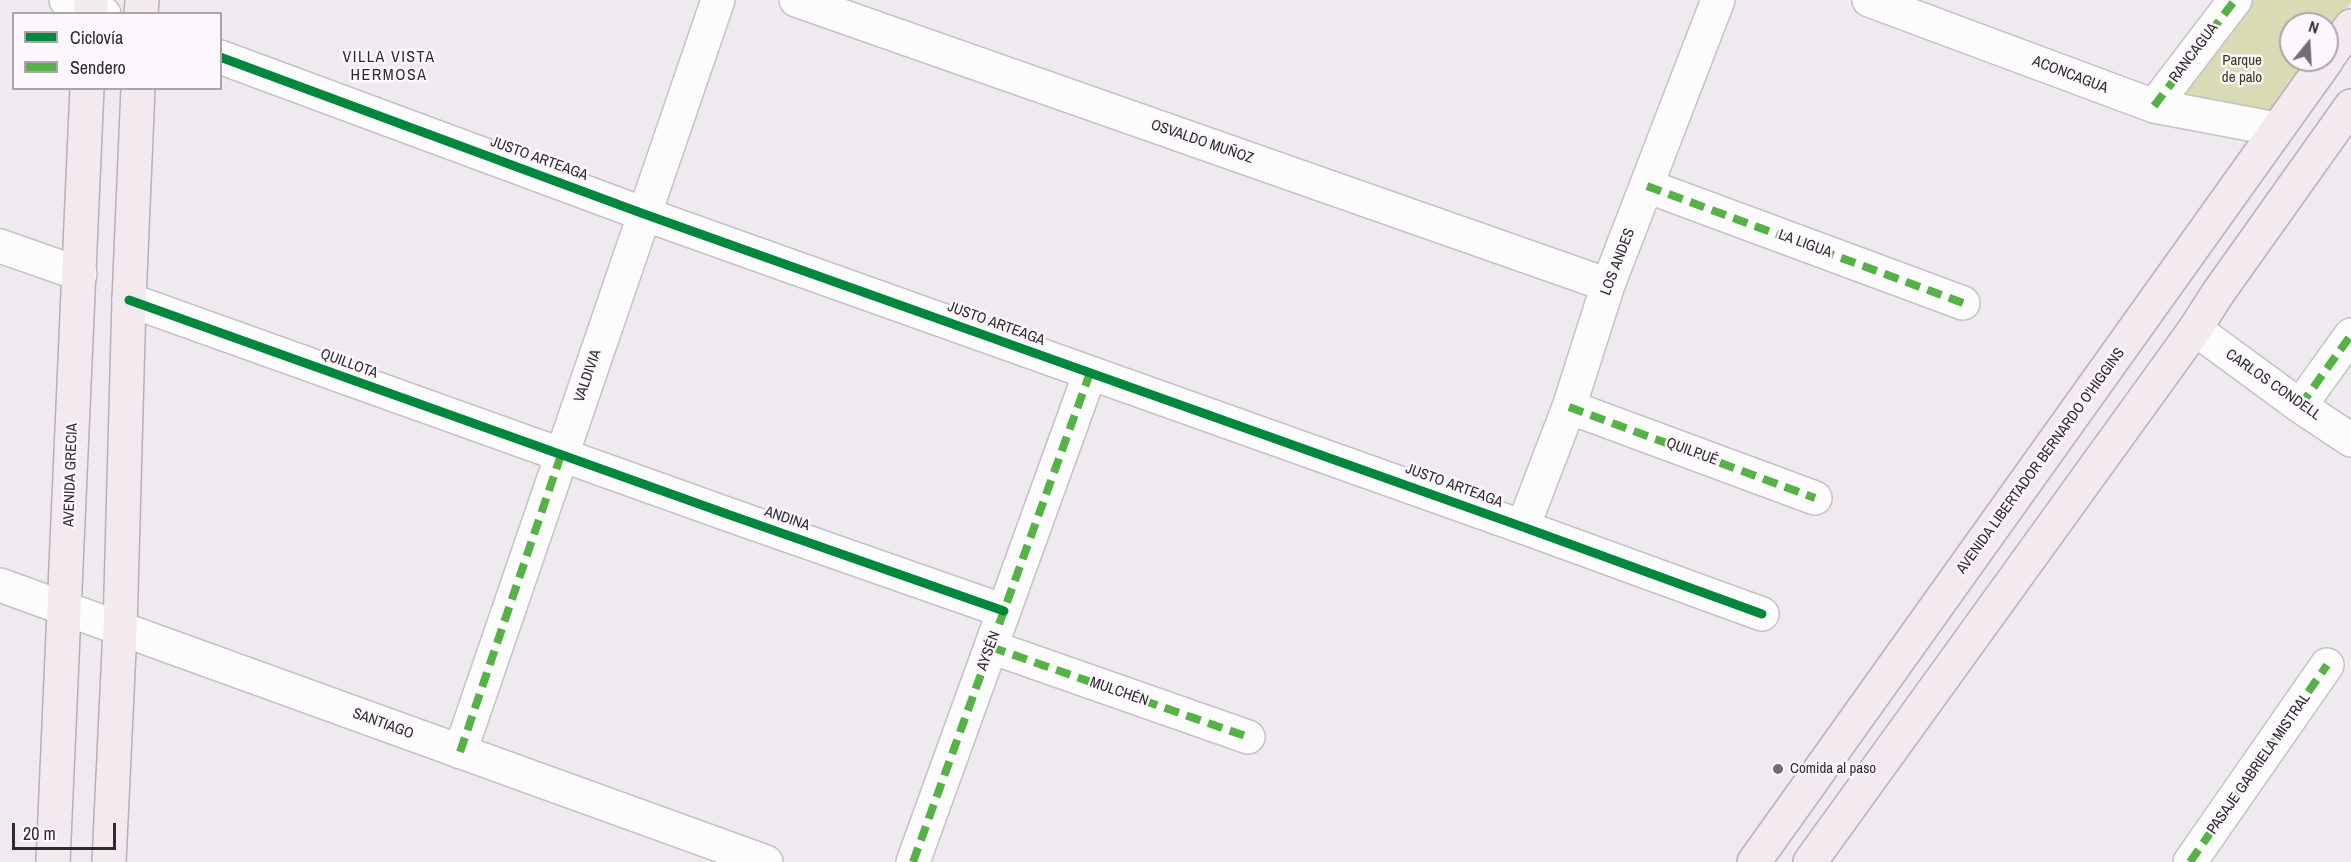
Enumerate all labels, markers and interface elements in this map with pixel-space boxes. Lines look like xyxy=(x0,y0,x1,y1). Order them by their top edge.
legend xyxy=(12,12,222,90)
north arrow xyxy=(2279,12,2339,72)
text: N xyxy=(2306,15,2322,39)
street label: RANCAGUA xyxy=(2166,20,2222,86)
text: Ciclovía xyxy=(70,25,123,50)
district label: VILLA VISTA HERMOSA xyxy=(343,48,435,86)
street label: ACONCAGUA xyxy=(2030,52,2110,98)
park label: Parque de palo xyxy=(2222,52,2262,87)
text: Sendero xyxy=(70,55,126,80)
street label: OSVALDO MUÑOZ xyxy=(1148,116,1256,168)
street label: JUSTO ARTEAGA xyxy=(488,133,590,185)
street label: LOS ANDES xyxy=(1597,226,1639,298)
street label: LA LIGUA xyxy=(1776,226,1834,262)
street label: JUSTO ARTEAGA xyxy=(945,298,1047,350)
street label: QUILLOTA xyxy=(318,345,380,383)
street label: AVENIDA LIBERTADOR BERNARDO O'HIGGINS xyxy=(1953,345,2129,577)
street label: CARLOS CONDELL xyxy=(2222,345,2324,425)
street label: VALDIVIA xyxy=(571,347,605,405)
street label: AVENIDA GRECIA xyxy=(60,423,82,527)
street label: QUILPUÉ xyxy=(1664,434,1720,470)
street label: JUSTO ARTEAGA xyxy=(1403,460,1505,512)
street label: ANDINA xyxy=(762,503,812,535)
street label: AYSÉN xyxy=(974,629,1004,673)
street label: MULCHÉN xyxy=(1087,674,1151,710)
street label: PASAJE GABRIELA MISTRAL xyxy=(2203,690,2315,838)
street label: SANTIAGO xyxy=(350,705,416,743)
place label: Comida al paso xyxy=(1790,760,1876,778)
marker: Comida al paso xyxy=(1771,762,1785,776)
scale bar xyxy=(15,811,118,849)
text: 20 m xyxy=(23,821,56,846)

